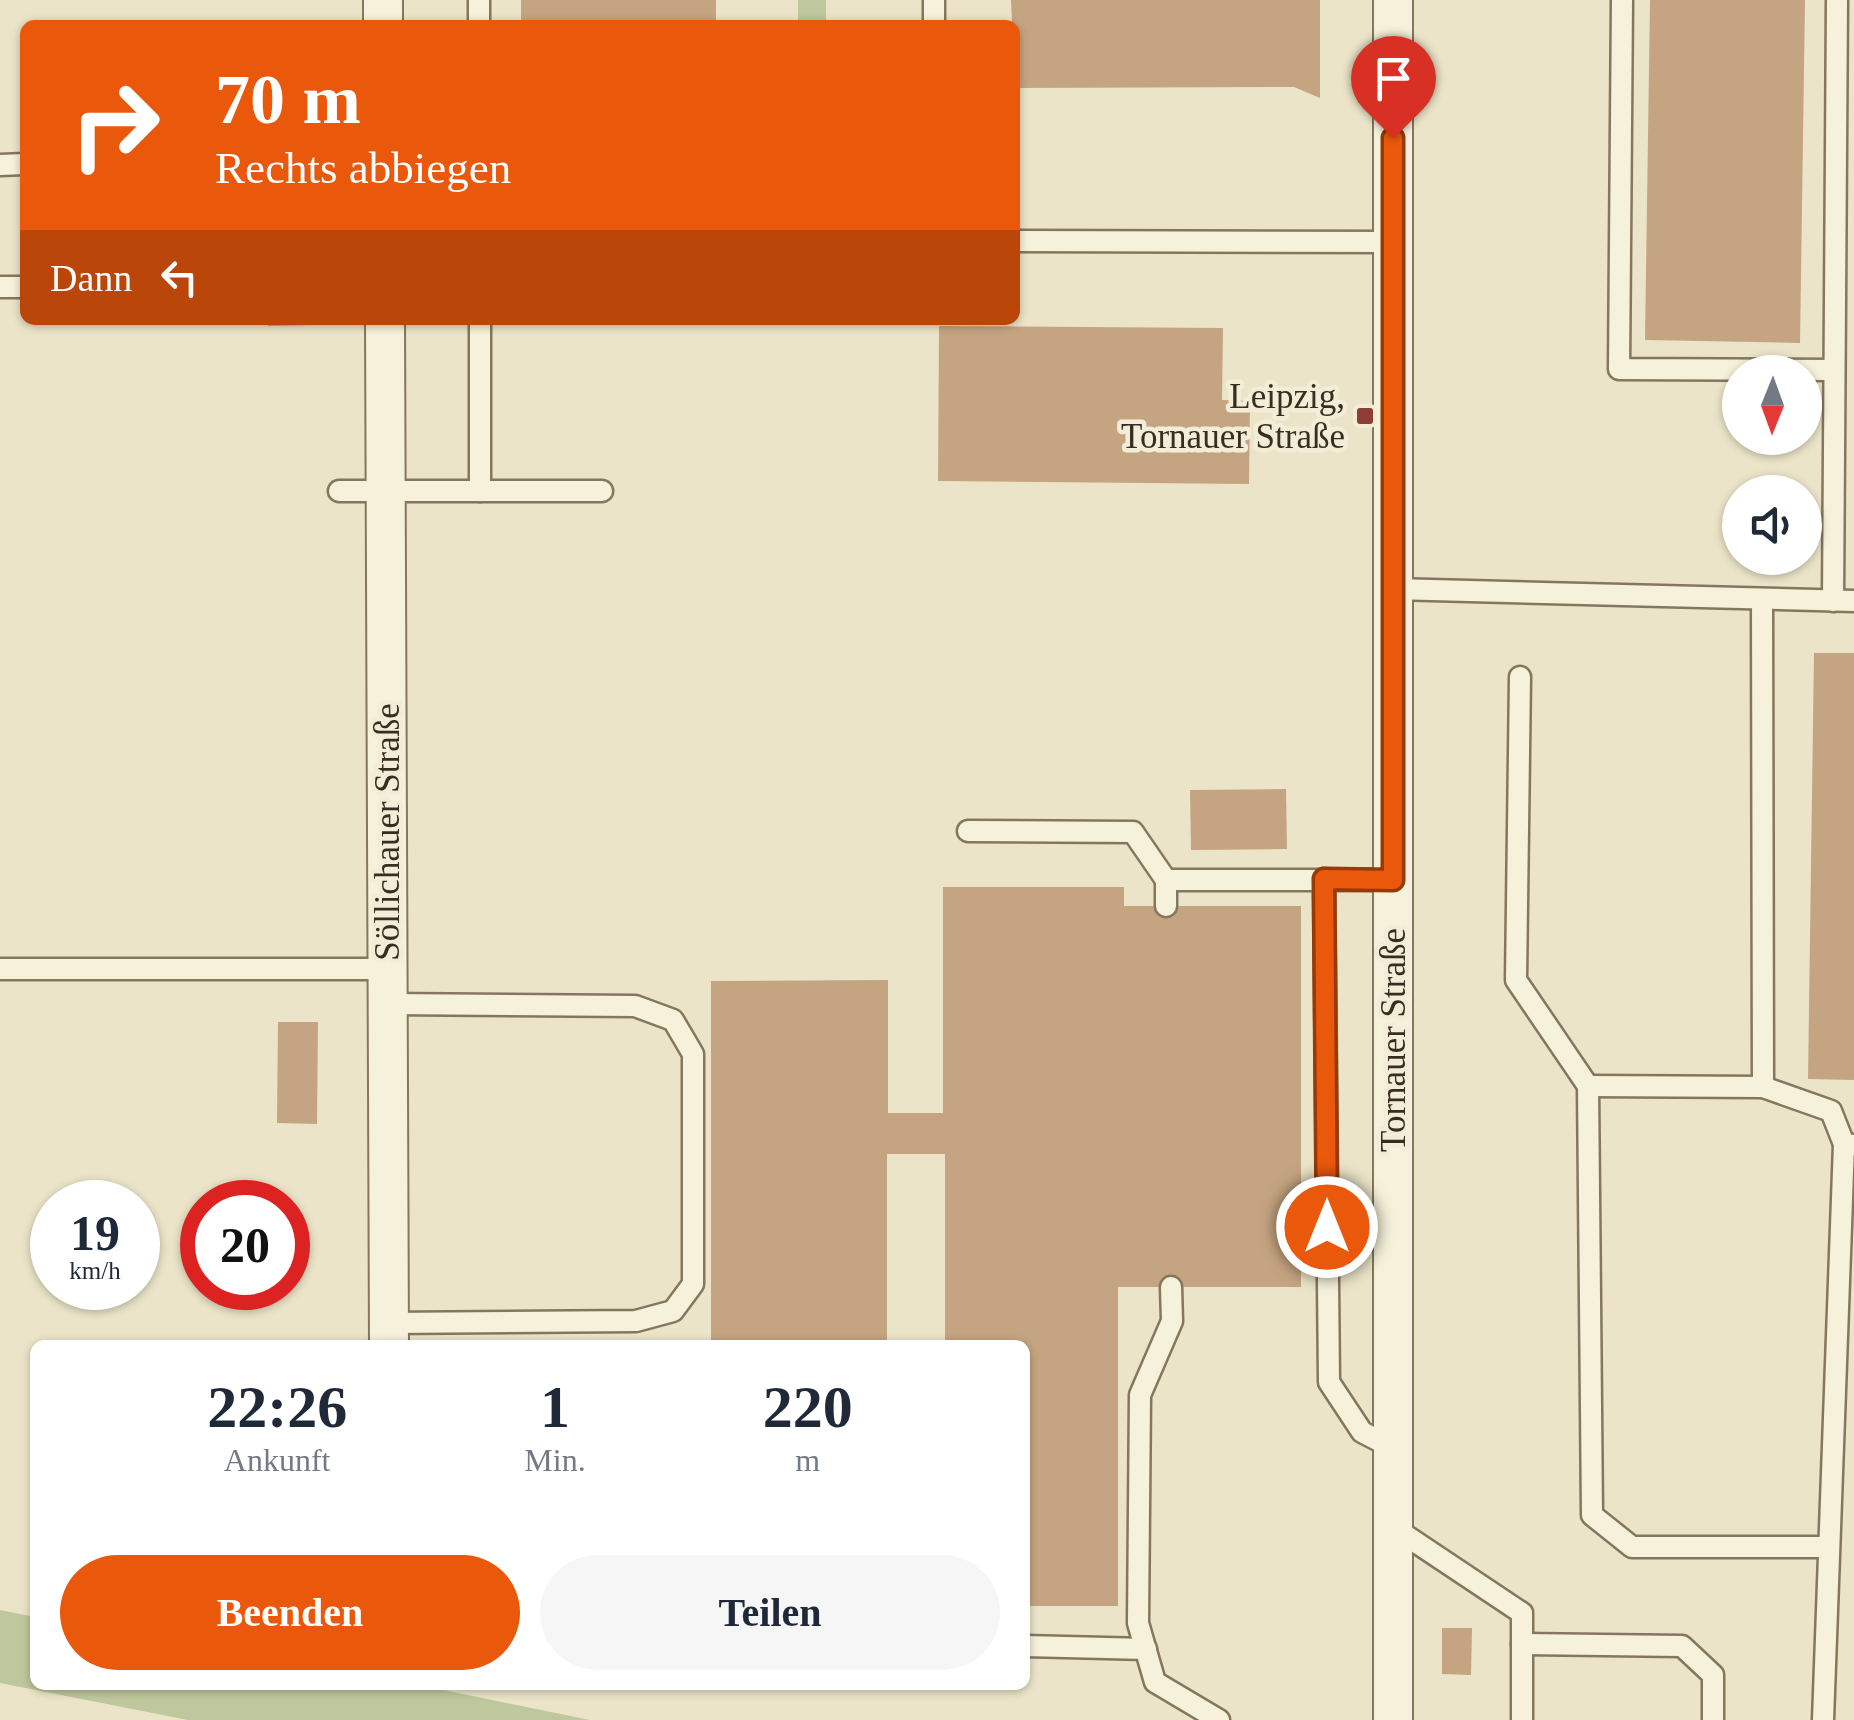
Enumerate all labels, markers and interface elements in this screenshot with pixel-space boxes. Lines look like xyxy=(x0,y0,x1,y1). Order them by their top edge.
pin xyxy=(1351,36,1436,139)
icon: arrive xyxy=(1366,51,1421,106)
icon: right xyxy=(50,60,180,190)
text: 70 m xyxy=(215,61,361,138)
text: Rechts abbiegen xyxy=(215,143,511,193)
icon: left xyxy=(152,250,207,305)
text: Dann xyxy=(50,257,132,299)
north arrow xyxy=(1722,355,1822,455)
map controls xyxy=(1722,355,1822,575)
place label: Leipzig, Tornauer Straße xyxy=(1121,377,1345,456)
marker: Leipzig, Tornauer Straße xyxy=(1354,405,1376,427)
button: sound xyxy=(1722,475,1822,575)
street label: Söllichauer Straße xyxy=(368,703,407,961)
street label: Tornauer Straße xyxy=(1374,928,1413,1152)
position arrow xyxy=(1275,1175,1379,1279)
speed limit sign: 20 xyxy=(180,1180,310,1310)
text: 19 xyxy=(70,1205,120,1261)
text: km/h xyxy=(69,1257,121,1284)
text: 22:26 xyxy=(207,1374,347,1440)
text: 1 xyxy=(540,1374,570,1440)
text: 220 xyxy=(763,1374,853,1440)
text: Ankunft xyxy=(224,1442,330,1478)
text: Min. xyxy=(524,1442,586,1478)
text: m xyxy=(795,1442,820,1478)
button: Beenden xyxy=(60,1555,520,1670)
button: Teilen xyxy=(540,1555,1000,1670)

